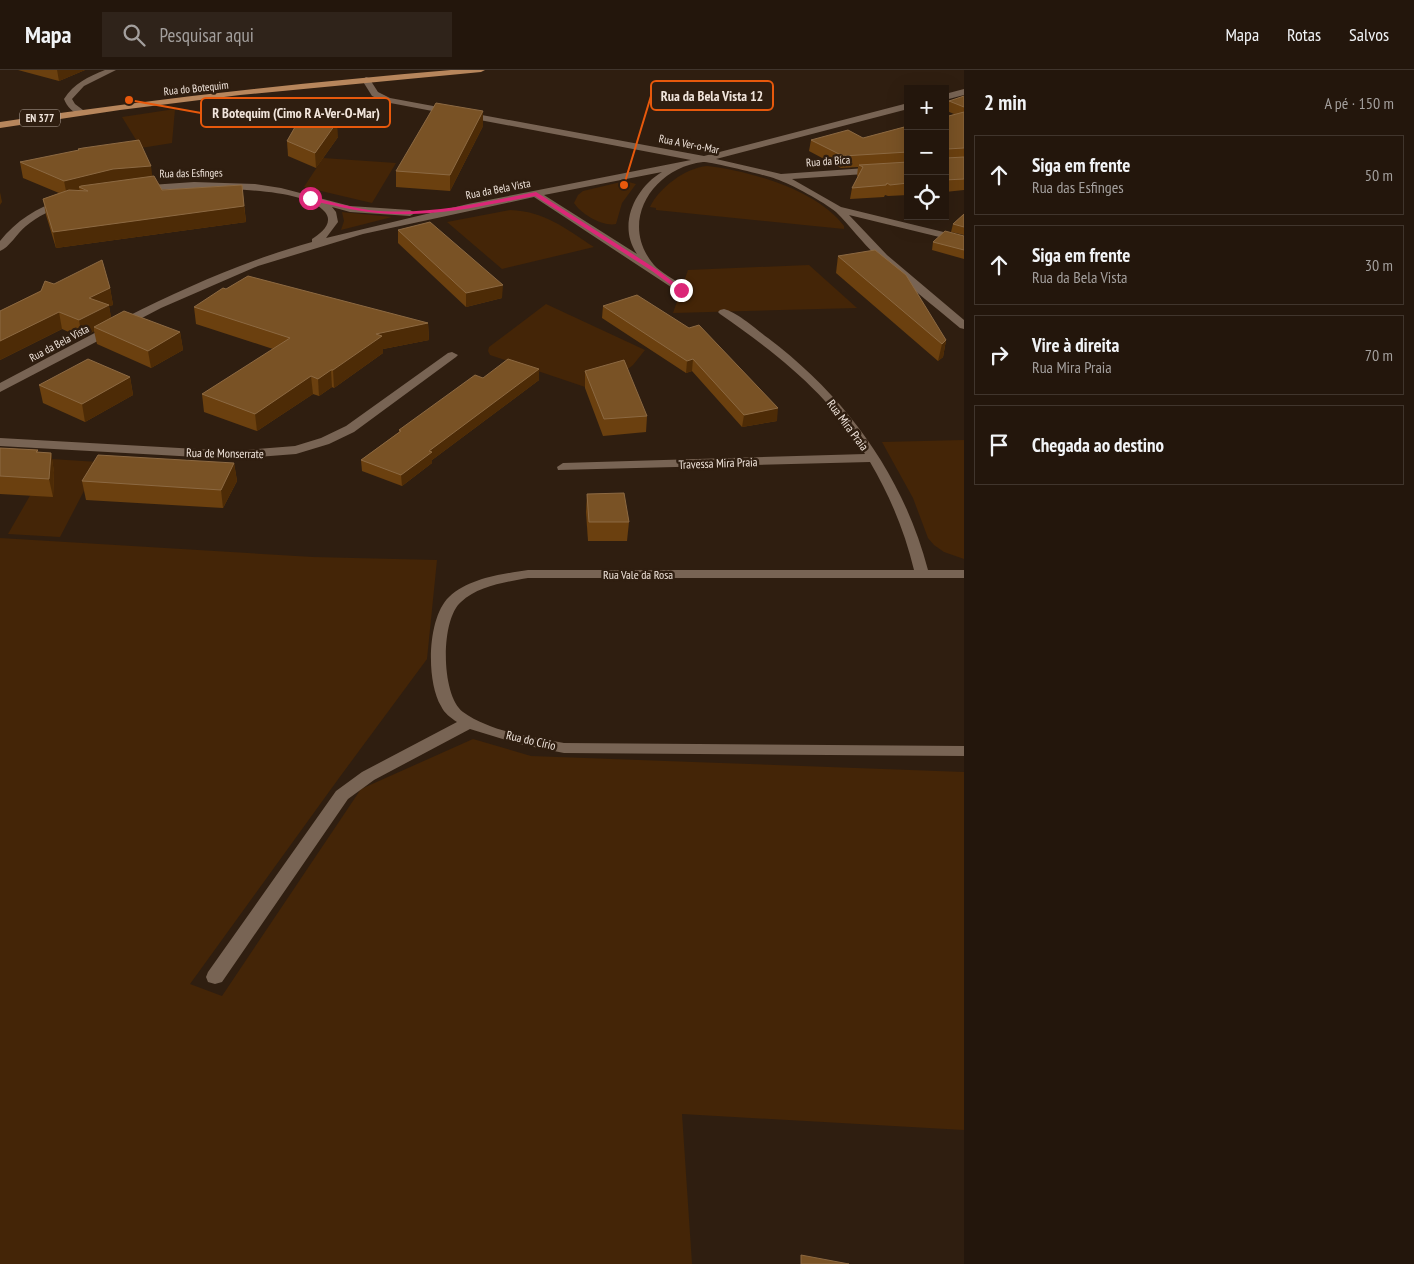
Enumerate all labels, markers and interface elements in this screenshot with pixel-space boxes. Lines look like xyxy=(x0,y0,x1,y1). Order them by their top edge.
search box xyxy=(102,12,452,57)
text: Mapa xyxy=(25,19,72,50)
icon: search xyxy=(120,21,148,49)
text: Pesquisar aqui xyxy=(160,23,254,47)
text: Mapa xyxy=(1225,23,1259,46)
text: Rotas xyxy=(1287,23,1321,46)
text: Salvos xyxy=(1349,23,1389,46)
street label: Rua do Botequim xyxy=(163,78,229,98)
callout: Rua da Bela Vista 12 xyxy=(651,81,773,110)
map controls xyxy=(904,85,949,220)
button: + xyxy=(904,85,949,130)
text: Rua da Bela Vista 12 xyxy=(661,87,763,105)
text: 2 min xyxy=(984,89,1026,116)
text: A pé · 150 m xyxy=(1324,93,1394,113)
callout: R Botequim (Cimo R A-Ver-O-Mar) xyxy=(201,98,390,127)
text: R Botequim (Cimo R A-Ver-O-Mar) xyxy=(212,104,380,122)
road number: EN 377 xyxy=(20,110,60,126)
button: − xyxy=(904,130,949,175)
street label: Rua A Ver-o-Mar xyxy=(658,131,720,157)
street label: Rua da Bica xyxy=(805,152,851,170)
text: Siga em frente xyxy=(1032,153,1130,177)
icon: ahead xyxy=(985,161,1013,189)
street label: Rua das Esfinges xyxy=(159,165,223,181)
text: 50 m xyxy=(1365,165,1393,185)
button: locate xyxy=(904,175,949,220)
street label: Rua da Bela Vista xyxy=(464,176,532,202)
text: Rua das Esfinges xyxy=(1032,177,1124,197)
route start xyxy=(299,187,322,210)
text: Siga em frente xyxy=(1032,243,1130,267)
icon: ahead xyxy=(985,251,1013,279)
text: 30 m xyxy=(1365,255,1393,275)
text: Rua da Bela Vista xyxy=(1032,267,1128,287)
route end xyxy=(670,279,693,302)
street label: Rua da Bela Vista xyxy=(27,321,91,365)
text: Vire à direita xyxy=(1032,333,1119,357)
icon: right xyxy=(985,341,1013,369)
text: 70 m xyxy=(1365,345,1393,365)
text: Rua Mira Praia xyxy=(1032,357,1112,377)
street label: Rua Mira Praia xyxy=(824,397,872,454)
icon: arrive xyxy=(985,431,1013,459)
text: Chegada ao destino xyxy=(1032,433,1164,457)
street label: Rua de Monserrate xyxy=(186,445,264,461)
street label: Travessa Mira Praia xyxy=(678,454,758,472)
street label: Rua Vale da Rosa xyxy=(603,567,673,582)
street label: Rua do Círio xyxy=(505,727,557,753)

